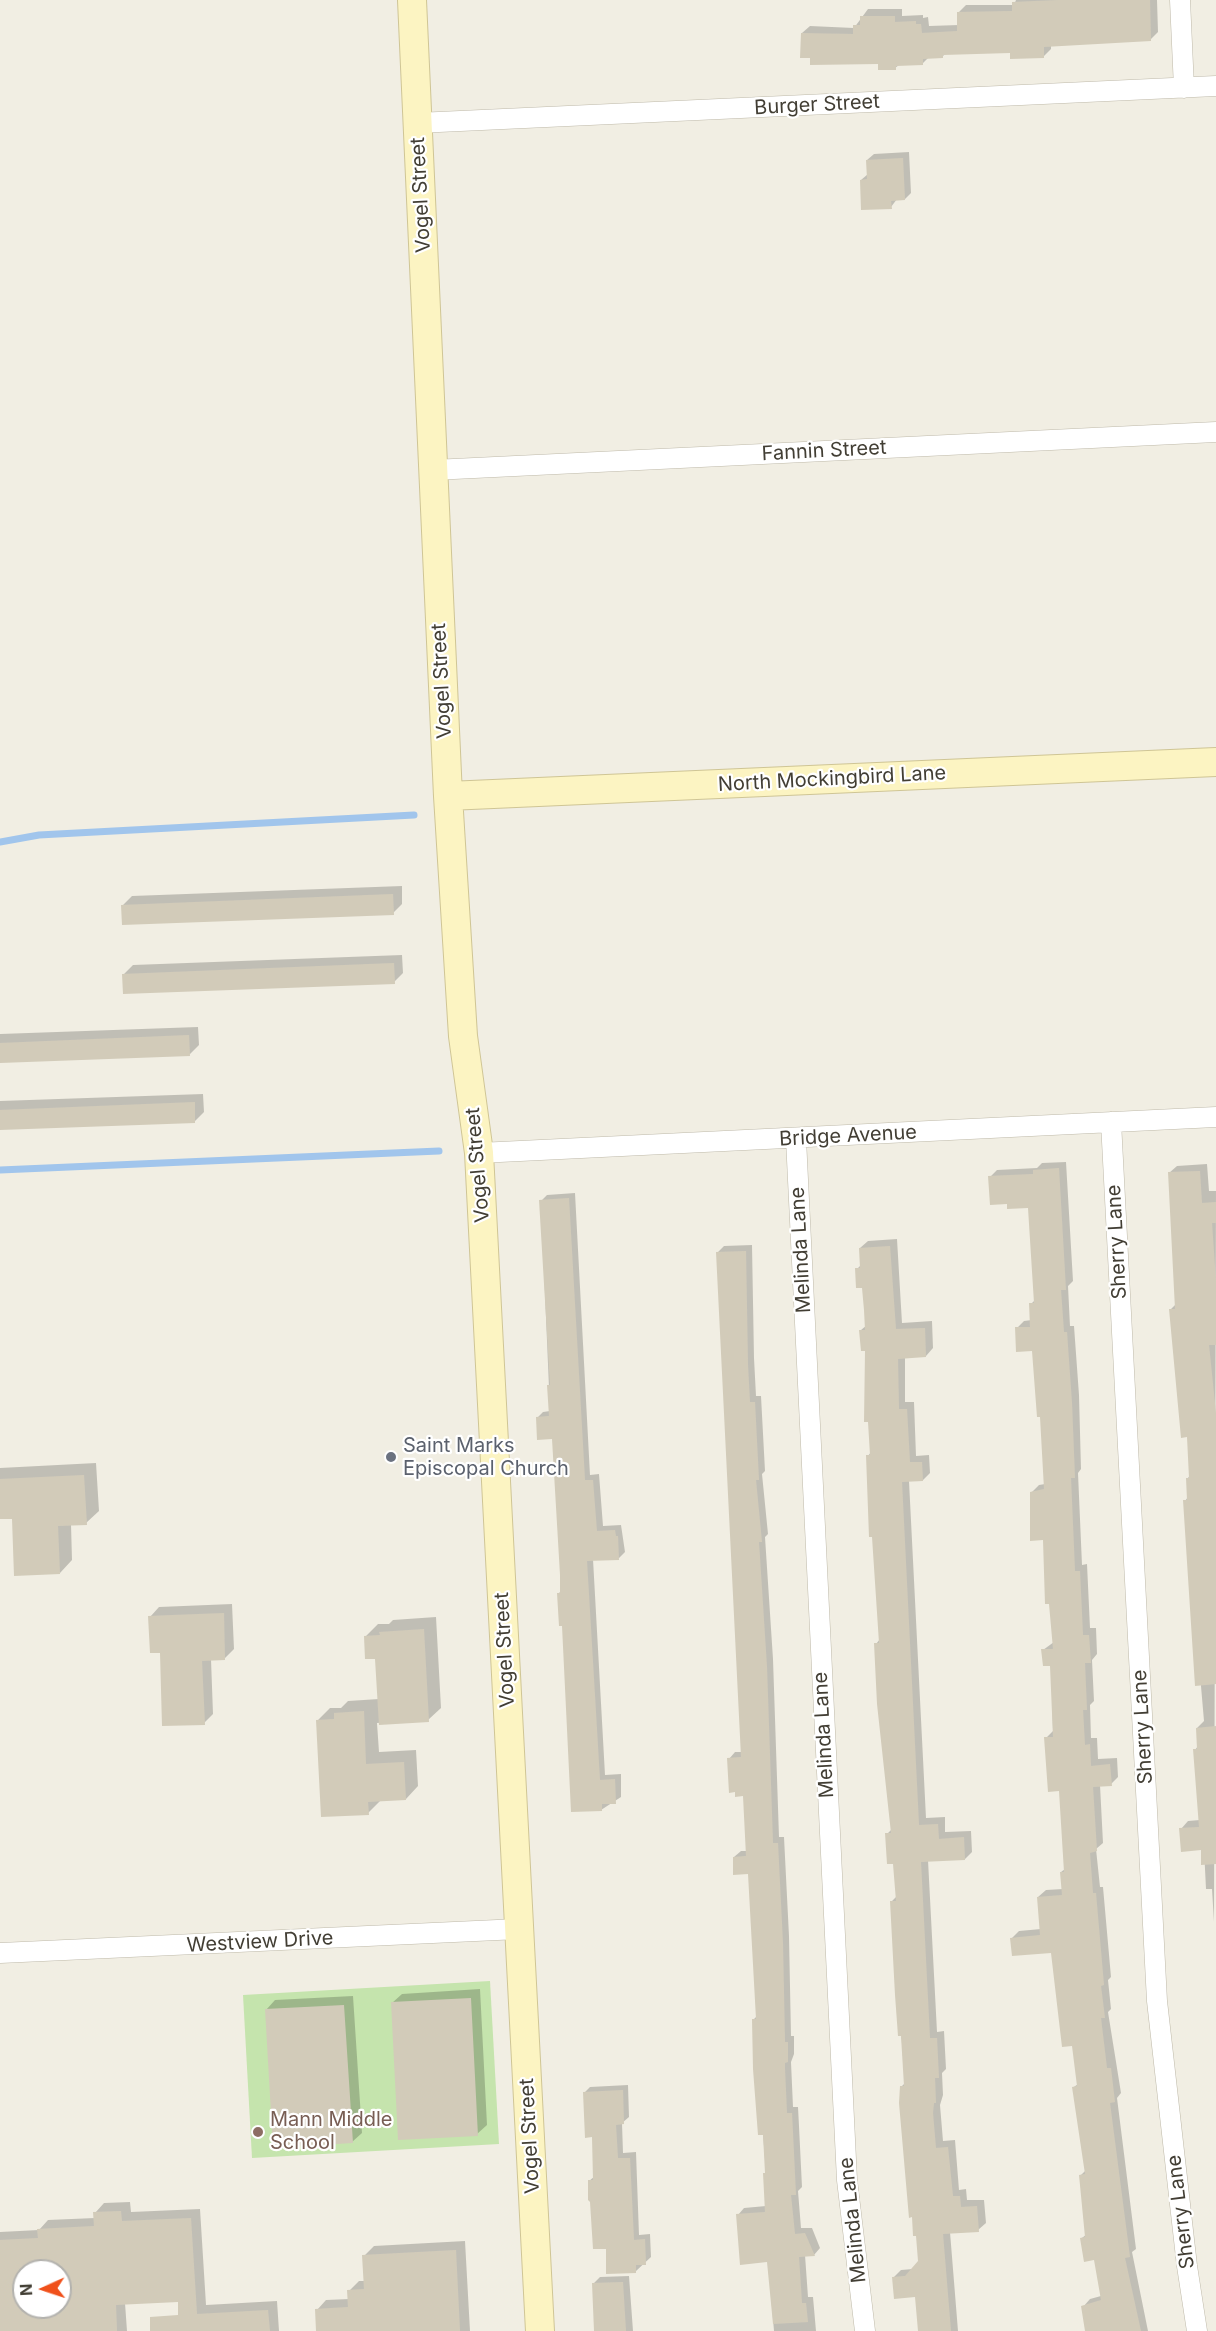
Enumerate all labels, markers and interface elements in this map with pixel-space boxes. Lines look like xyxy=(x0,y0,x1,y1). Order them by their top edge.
street label: Burger Street xyxy=(754,90,880,120)
street label: Vogel Street xyxy=(406,137,436,253)
street label: Fannin Street xyxy=(761,436,887,466)
street label: Vogel Street xyxy=(427,623,457,739)
street label: North Mockingbird Lane xyxy=(717,761,947,797)
street label: Vogel Street xyxy=(461,1106,495,1224)
street label: Bridge Avenue xyxy=(779,1120,917,1152)
street label: Sherry Lane xyxy=(1102,1184,1132,1300)
street label: Melinda Lane xyxy=(786,1186,816,1314)
place label: Saint Marks Episcopal Church xyxy=(403,1434,569,1481)
marker: Saint Marks Episcopal Church xyxy=(384,1450,398,1464)
street label: Vogel Street xyxy=(490,1592,520,1708)
street label: Sherry Lane xyxy=(1128,1669,1158,1785)
street label: Melinda Lane xyxy=(809,1671,839,1799)
street label: Westview Drive xyxy=(186,1926,334,1958)
street label: Vogel Street xyxy=(515,2078,545,2194)
place label: Mann Middle School xyxy=(270,2108,392,2155)
marker: Mann Middle School xyxy=(251,2125,265,2139)
street label: Sherry Lane xyxy=(1162,2154,1200,2270)
street label: Melinda Lane xyxy=(834,2156,872,2284)
north arrow xyxy=(12,2259,72,2319)
text: N xyxy=(16,2283,36,2296)

